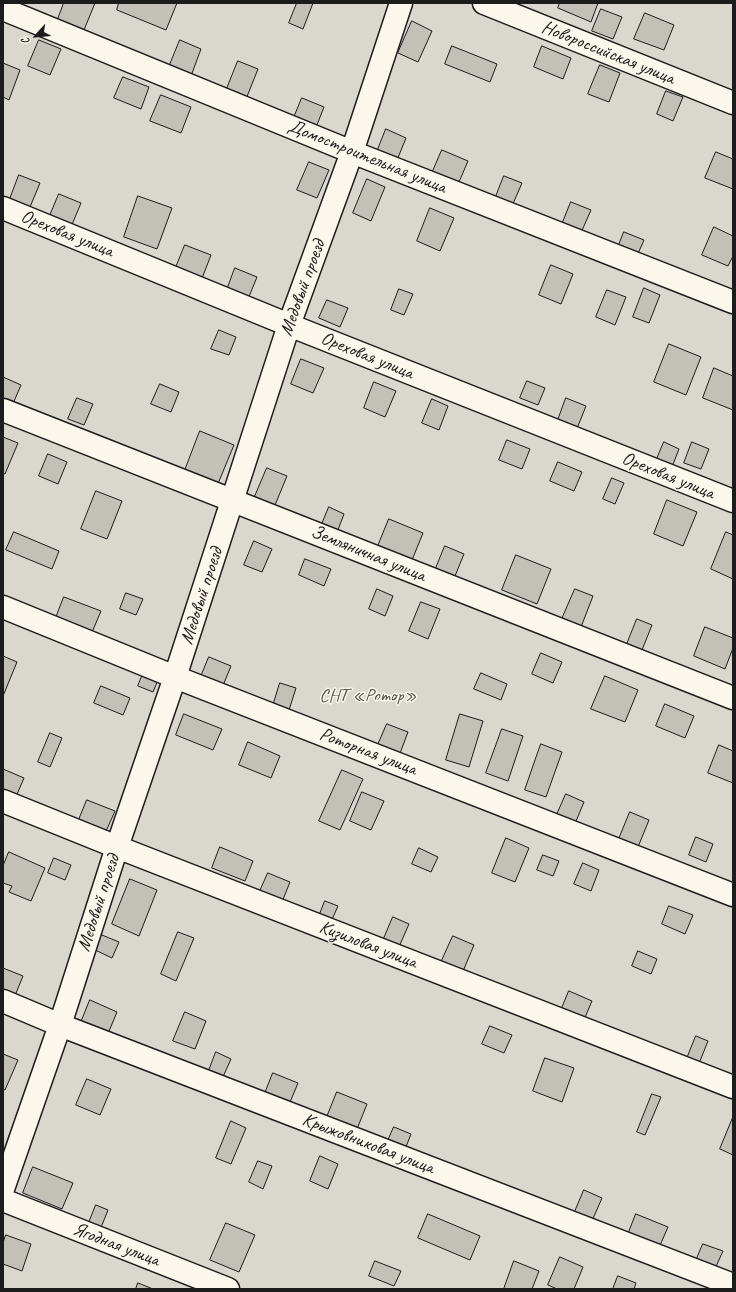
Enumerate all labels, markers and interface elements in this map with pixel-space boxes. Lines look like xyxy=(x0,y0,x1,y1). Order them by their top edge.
north arrow xyxy=(16,16,56,56)
street label: Новороссийская улица xyxy=(538,16,678,90)
text: С xyxy=(18,36,33,47)
street label: Домостроительная улица xyxy=(284,115,450,199)
street label: Ореховая улица xyxy=(17,205,117,263)
street label: Медовый проезд xyxy=(275,237,331,339)
street label: Ореховая улица xyxy=(317,327,417,385)
street label: Ореховая улица xyxy=(618,447,718,505)
street label: Земляничная улица xyxy=(307,521,429,587)
street label: Медовый проезд xyxy=(176,545,228,647)
park label: СНТ «Ротор» xyxy=(319,685,417,707)
street label: Роторная улица xyxy=(316,723,420,781)
street label: Медовый проезд xyxy=(73,852,125,954)
street label: Кизиловая улица xyxy=(316,916,420,974)
street label: Крыжовниковая улица xyxy=(299,1108,437,1180)
street label: Ягодная улица xyxy=(69,1218,163,1272)

